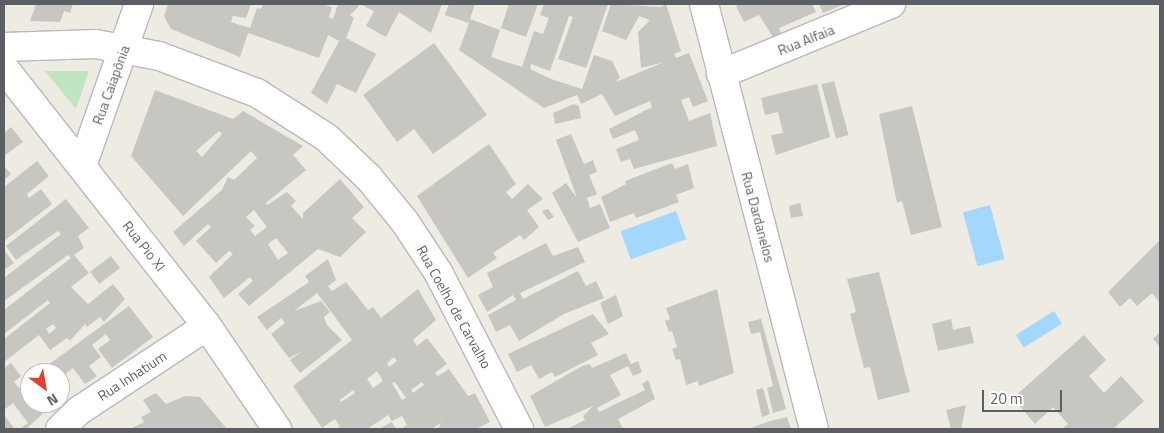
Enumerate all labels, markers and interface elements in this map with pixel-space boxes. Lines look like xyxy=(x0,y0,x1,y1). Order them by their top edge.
street label: Rua Alfaia xyxy=(775,21,837,59)
street label: Rua Caiapônia xyxy=(89,43,133,127)
street label: Rua Dardanelos xyxy=(738,170,778,264)
street label: Rua Pio XI xyxy=(119,218,169,274)
street label: Rua Coelho de Carvalho xyxy=(413,243,495,371)
street label: Rua Inhatium xyxy=(94,348,170,404)
north arrow xyxy=(20,363,70,413)
scale bar xyxy=(984,380,1064,412)
text: 20 m xyxy=(990,387,1023,410)
text: N xyxy=(43,389,62,412)

